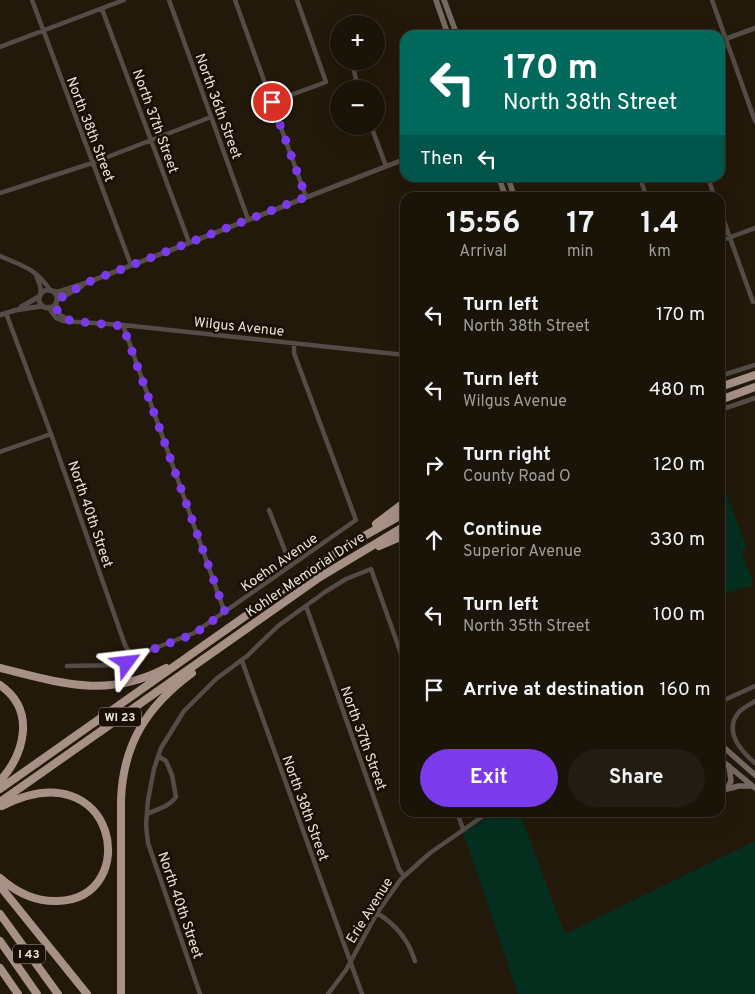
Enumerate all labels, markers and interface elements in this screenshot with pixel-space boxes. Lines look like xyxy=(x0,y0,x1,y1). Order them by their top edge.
map controls xyxy=(330,15,385,135)
button: + xyxy=(330,15,385,70)
text: 170 m xyxy=(503,47,598,91)
icon: left xyxy=(420,50,485,115)
street label: North 36th Street xyxy=(191,51,245,162)
street label: North 37th Street xyxy=(128,67,181,176)
street label: North 38th Street xyxy=(62,75,117,184)
button: − xyxy=(330,80,385,135)
pin xyxy=(251,81,293,123)
icon: arrive xyxy=(258,88,286,116)
text: North 38th Street xyxy=(503,90,677,117)
icon: left xyxy=(473,145,501,173)
text: Then xyxy=(420,147,463,171)
text: 15:56 xyxy=(446,206,520,243)
text: 17 xyxy=(566,206,594,243)
text: 1.4 xyxy=(640,206,679,243)
text: Arrival xyxy=(459,242,507,262)
text: min xyxy=(567,242,594,262)
text: km xyxy=(649,242,671,262)
text: Turn left xyxy=(463,293,539,317)
icon: left xyxy=(420,301,448,329)
text: 170 m xyxy=(656,303,705,327)
street label: Wilgus Avenue xyxy=(193,314,285,341)
text: North 38th Street xyxy=(463,317,590,337)
text: Turn left xyxy=(463,368,539,392)
icon: left xyxy=(420,376,448,404)
text: 480 m xyxy=(649,378,705,402)
text: Wilgus Avenue xyxy=(463,392,567,412)
text: Turn right xyxy=(463,443,551,467)
icon: right xyxy=(420,451,448,479)
text: 120 m xyxy=(654,453,705,477)
street label: North 40th Street xyxy=(63,459,116,570)
text: County Road O xyxy=(463,467,571,487)
text: Continue xyxy=(463,518,542,542)
icon: ahead xyxy=(420,526,448,554)
text: 330 m xyxy=(650,528,705,552)
street label: Kohler Memorial Drive xyxy=(243,529,369,621)
street label: Koehn Avenue xyxy=(238,530,322,596)
text: Superior Avenue xyxy=(463,542,582,562)
text: Turn left xyxy=(463,593,539,617)
icon: left xyxy=(420,601,448,629)
text: 100 m xyxy=(653,603,705,627)
text: North 35th Street xyxy=(463,617,590,637)
position arrow xyxy=(100,636,152,688)
icon: arrive xyxy=(420,676,448,704)
text: Arrive at destination xyxy=(463,678,644,702)
text: 160 m xyxy=(659,678,711,702)
street label: North 37th Street xyxy=(336,684,389,793)
road number: WI 23 xyxy=(99,708,141,726)
button: Exit xyxy=(420,749,558,807)
button: Share xyxy=(568,749,705,807)
street label: North 38th Street xyxy=(278,753,332,864)
street label: North 40th Street xyxy=(153,850,206,961)
street label: Erie Avenue xyxy=(343,875,397,947)
road number: I 43 xyxy=(13,944,45,964)

